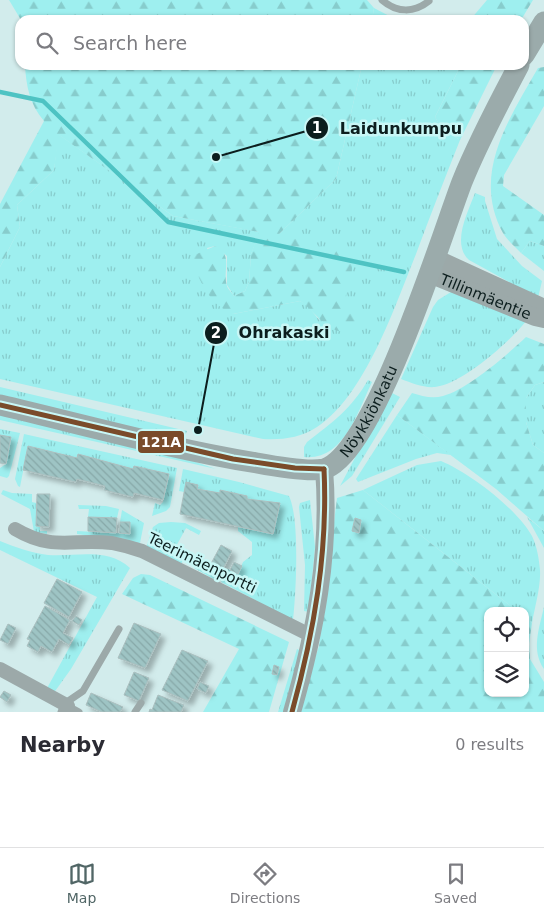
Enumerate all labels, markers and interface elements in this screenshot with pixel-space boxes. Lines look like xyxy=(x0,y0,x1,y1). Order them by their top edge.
search box xyxy=(15,15,529,70)
icon: search xyxy=(33,29,61,57)
text: Search here xyxy=(73,32,187,54)
callout: Laidunkumpu xyxy=(305,112,472,143)
text: 1 xyxy=(312,119,322,137)
text: Laidunkumpu xyxy=(340,119,462,138)
street label: Tillinmäentie xyxy=(436,270,534,323)
callout: Ohrakaski xyxy=(204,317,340,348)
text: Ohrakaski xyxy=(239,323,329,342)
text: 2 xyxy=(211,324,221,342)
street label: Nöykkiönkatu xyxy=(336,363,401,461)
line badge: 121A xyxy=(137,430,185,454)
text: 121A xyxy=(141,434,181,450)
street label: Teerimäenportti xyxy=(144,528,259,597)
map controls xyxy=(484,607,529,697)
button: locate xyxy=(484,607,529,652)
button: layers xyxy=(484,652,529,697)
text: Nearby xyxy=(20,733,105,757)
text: 0 results xyxy=(455,735,524,754)
tab: Map xyxy=(67,860,96,906)
tab: Directions xyxy=(230,860,300,906)
tab: Saved xyxy=(434,860,477,906)

